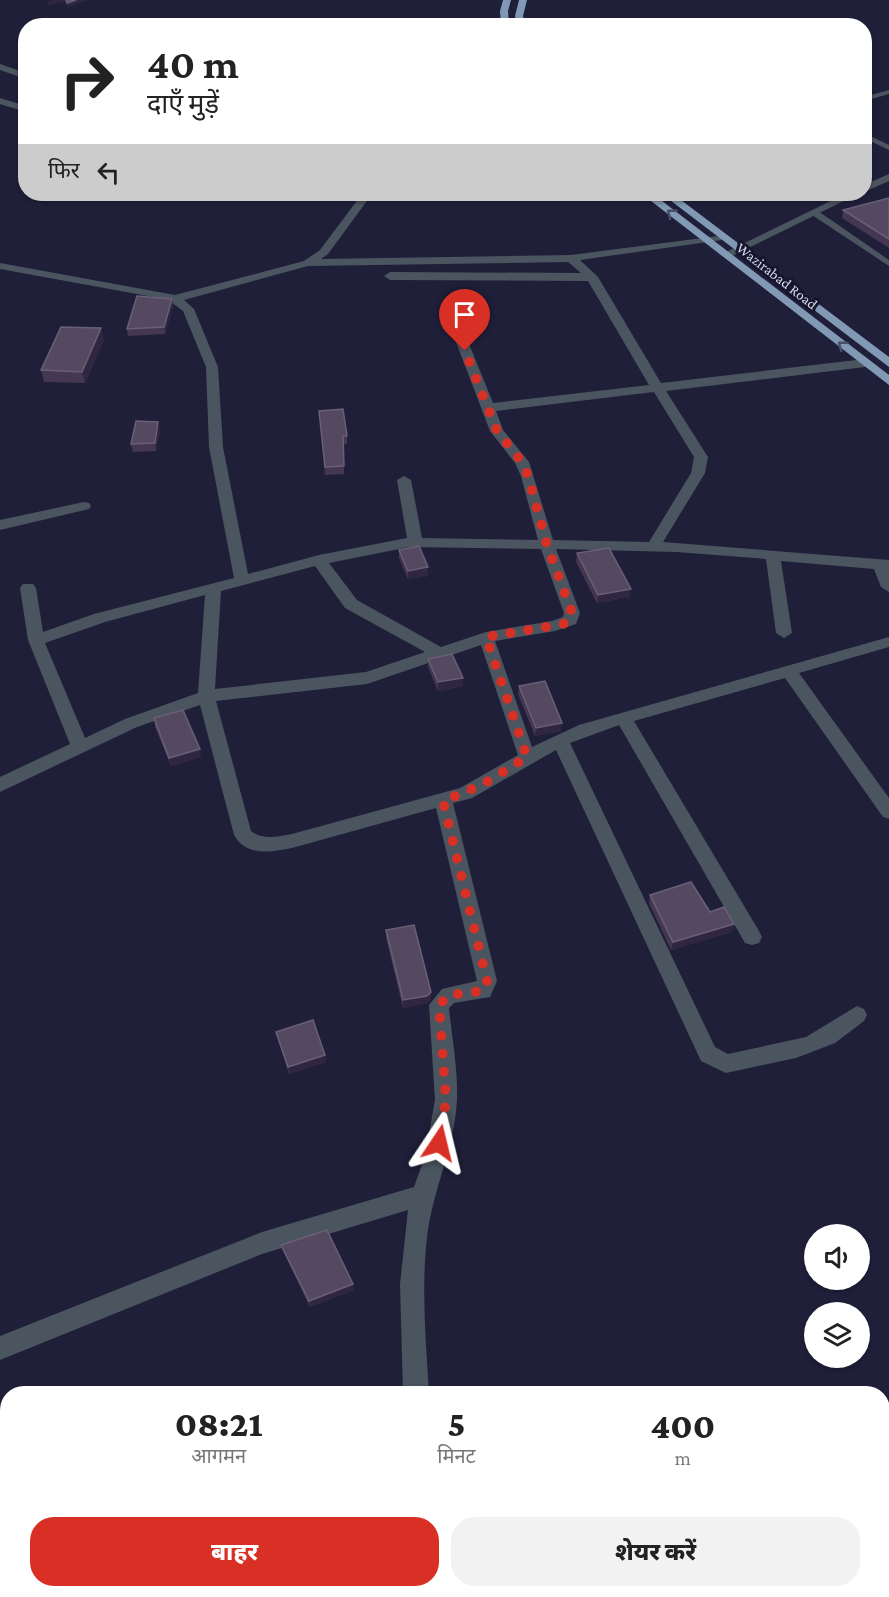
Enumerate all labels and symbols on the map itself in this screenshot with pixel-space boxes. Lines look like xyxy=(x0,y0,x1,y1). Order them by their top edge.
one-way arrow xyxy=(667,210,678,221)
street label: Wazirabad Road xyxy=(733,240,821,313)
pin xyxy=(439,289,490,351)
one-way arrow xyxy=(838,342,849,353)
position arrow xyxy=(407,1111,471,1175)

